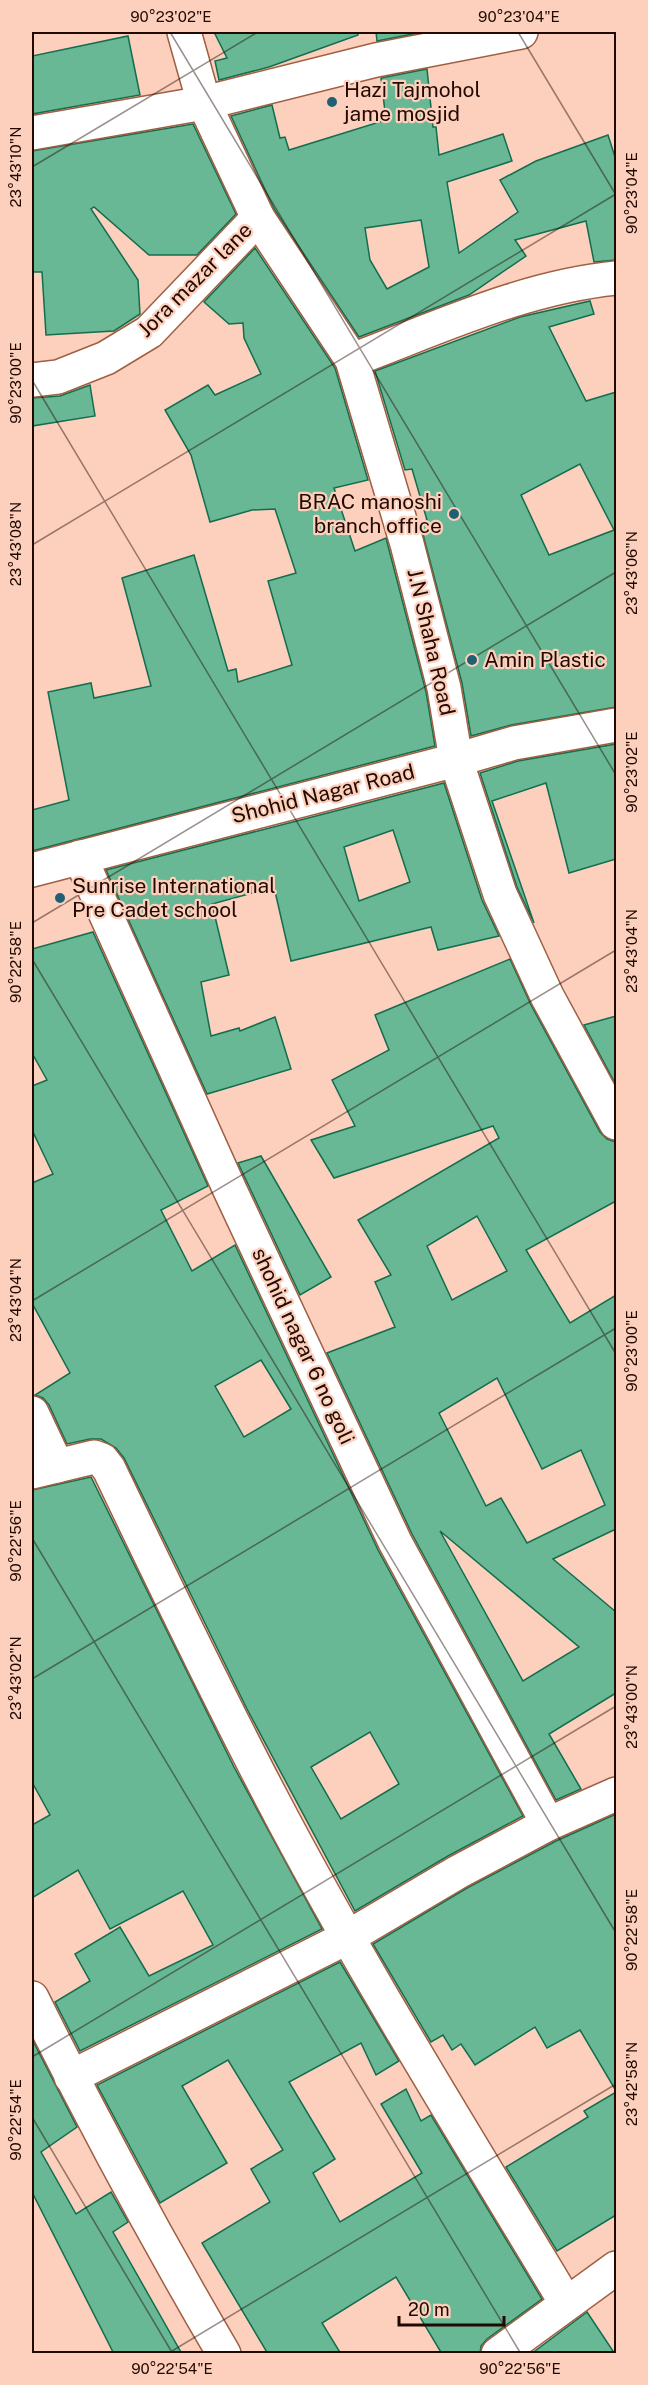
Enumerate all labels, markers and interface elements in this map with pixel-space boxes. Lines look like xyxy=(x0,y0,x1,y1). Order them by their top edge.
text: 90°23'02"E xyxy=(130,8,212,25)
text: 90°23'04"E xyxy=(478,8,560,25)
place label: Hazi Tajmohol jame mosjid xyxy=(343,77,481,126)
marker: Hazi Tajmohol jame mosjid xyxy=(325,95,339,109)
text: 23°43'10"N xyxy=(7,127,24,207)
text: 90°23'04"E xyxy=(623,152,640,234)
street label: Jora mazar lane xyxy=(132,217,257,342)
text: 90°23'00"E xyxy=(7,342,24,424)
place label: BRAC manoshi branch office xyxy=(298,489,442,538)
text: 23°43'08"N xyxy=(7,502,24,586)
marker: BRAC manoshi branch office xyxy=(447,507,461,521)
text: 23°43'06"N xyxy=(623,531,640,615)
street label: J.N Shaha Road xyxy=(402,566,461,718)
place label: Amin Plastic xyxy=(484,647,606,672)
marker: Amin Plastic xyxy=(465,653,479,667)
text: 90°23'02"E xyxy=(623,731,640,813)
street label: Shohid Nagar Road xyxy=(229,759,417,828)
place label: Sunrise International Pre Cadet school xyxy=(72,873,276,922)
marker: Sunrise International Pre Cadet school xyxy=(53,891,67,905)
text: 23°43'04"N xyxy=(623,909,640,993)
text: 90°22'58"E xyxy=(7,921,24,1003)
street label: shohid nagar 6 no goli xyxy=(247,1243,360,1448)
text: 23°43'04"N xyxy=(7,1258,24,1342)
text: 90°23'00"E xyxy=(623,1310,640,1392)
text: 90°22'56"E xyxy=(7,1500,24,1582)
text: 23°43'02"N xyxy=(7,1636,24,1720)
text: 23°43'00"N xyxy=(623,1665,640,1749)
text: 90°22'58"E xyxy=(623,1889,640,1971)
text: 23°42'58"N xyxy=(623,2042,640,2126)
text: 90°22'54"E xyxy=(7,2079,24,2161)
scale bar xyxy=(399,2289,504,2327)
text: 20 m xyxy=(408,2299,450,2320)
text: 90°22'54"E xyxy=(131,2360,213,2377)
text: 90°22'56"E xyxy=(479,2360,561,2377)

